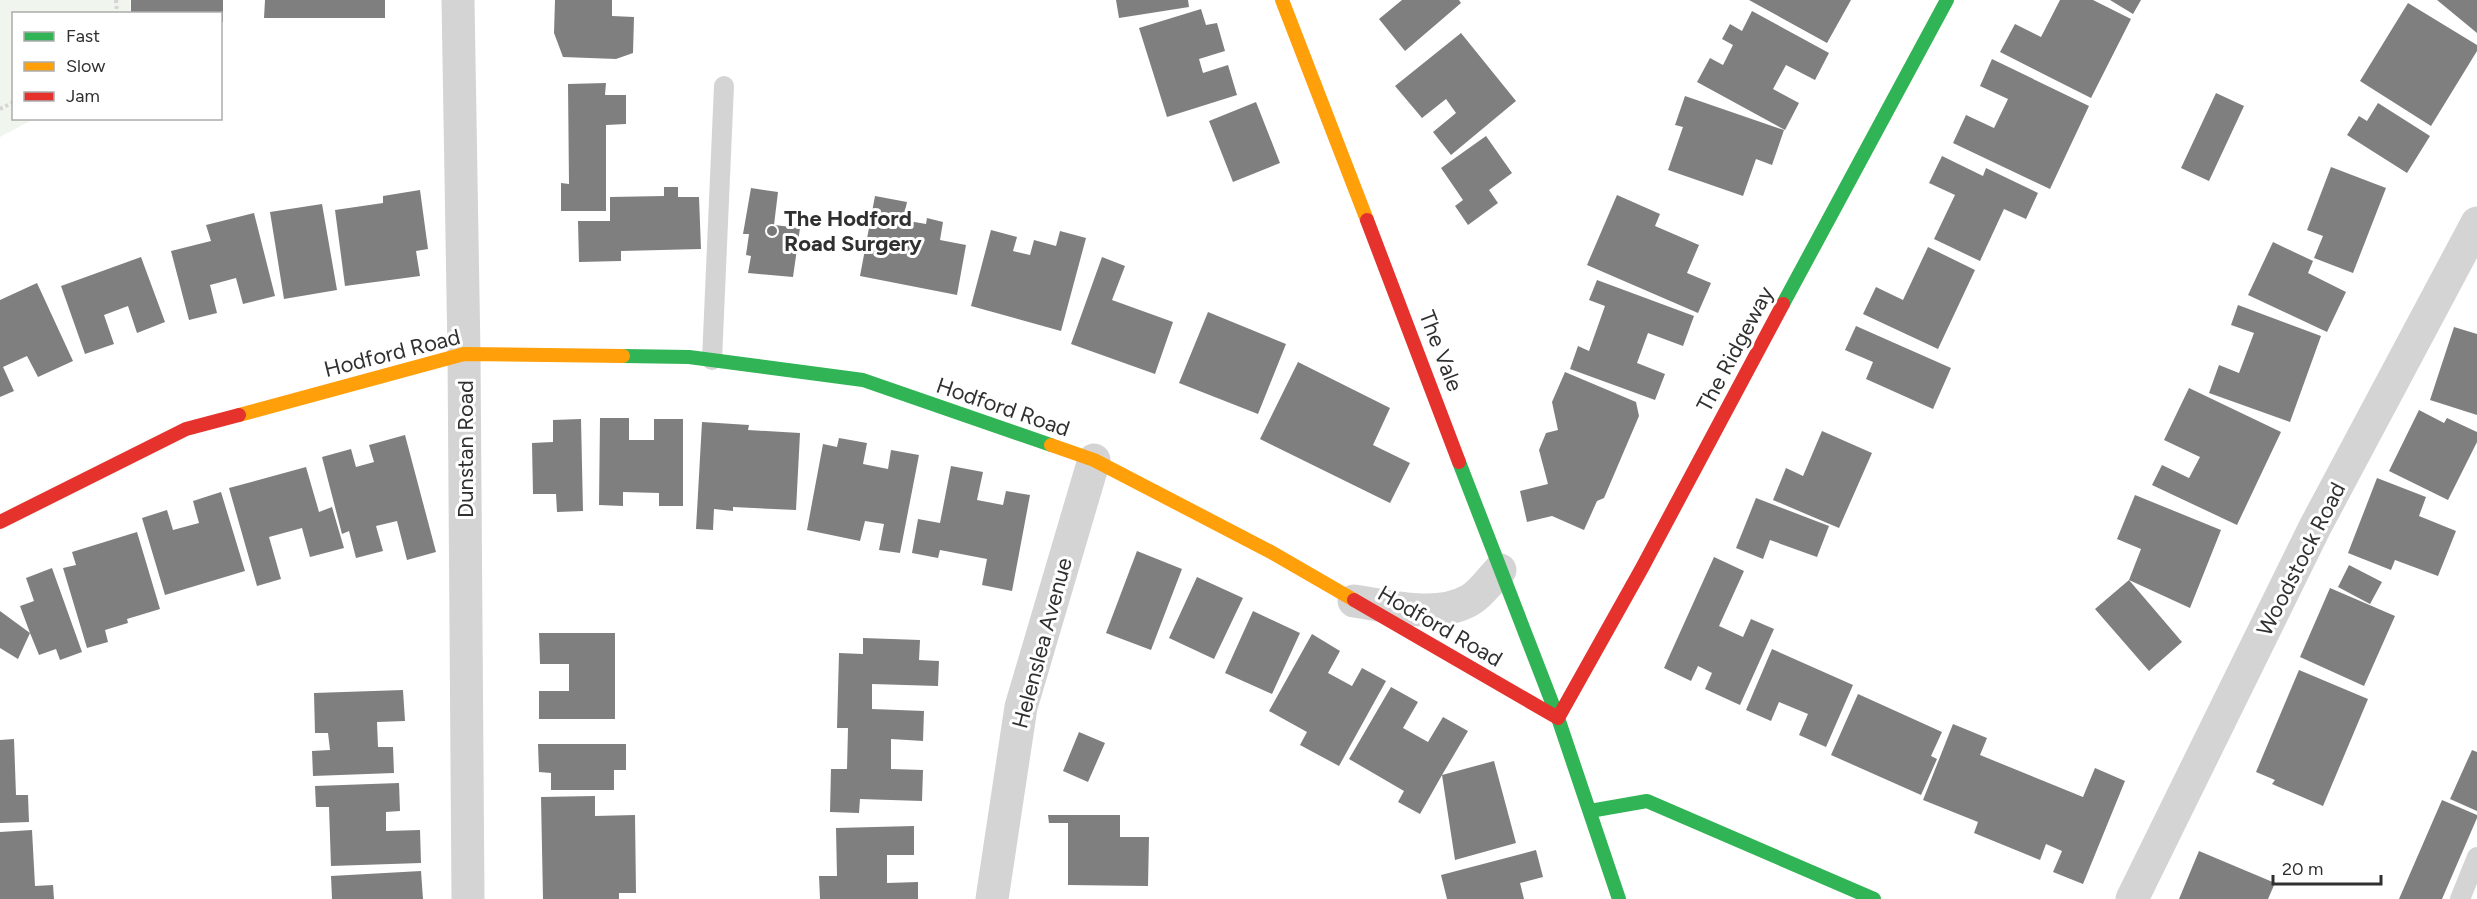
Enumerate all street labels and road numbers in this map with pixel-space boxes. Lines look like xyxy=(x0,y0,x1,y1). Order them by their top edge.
street label: The Ridgeway xyxy=(1691,281,1779,416)
street label: The Vale xyxy=(1413,307,1469,395)
street label: Hodford Road xyxy=(321,323,463,383)
street label: Hodford Road xyxy=(933,372,1073,442)
street label: Dunstan Road xyxy=(452,380,479,518)
street label: Woodstock Road xyxy=(2251,478,2351,640)
street label: Helenslea Avenue xyxy=(1006,555,1078,731)
street label: Hodford Road xyxy=(1373,579,1507,673)

